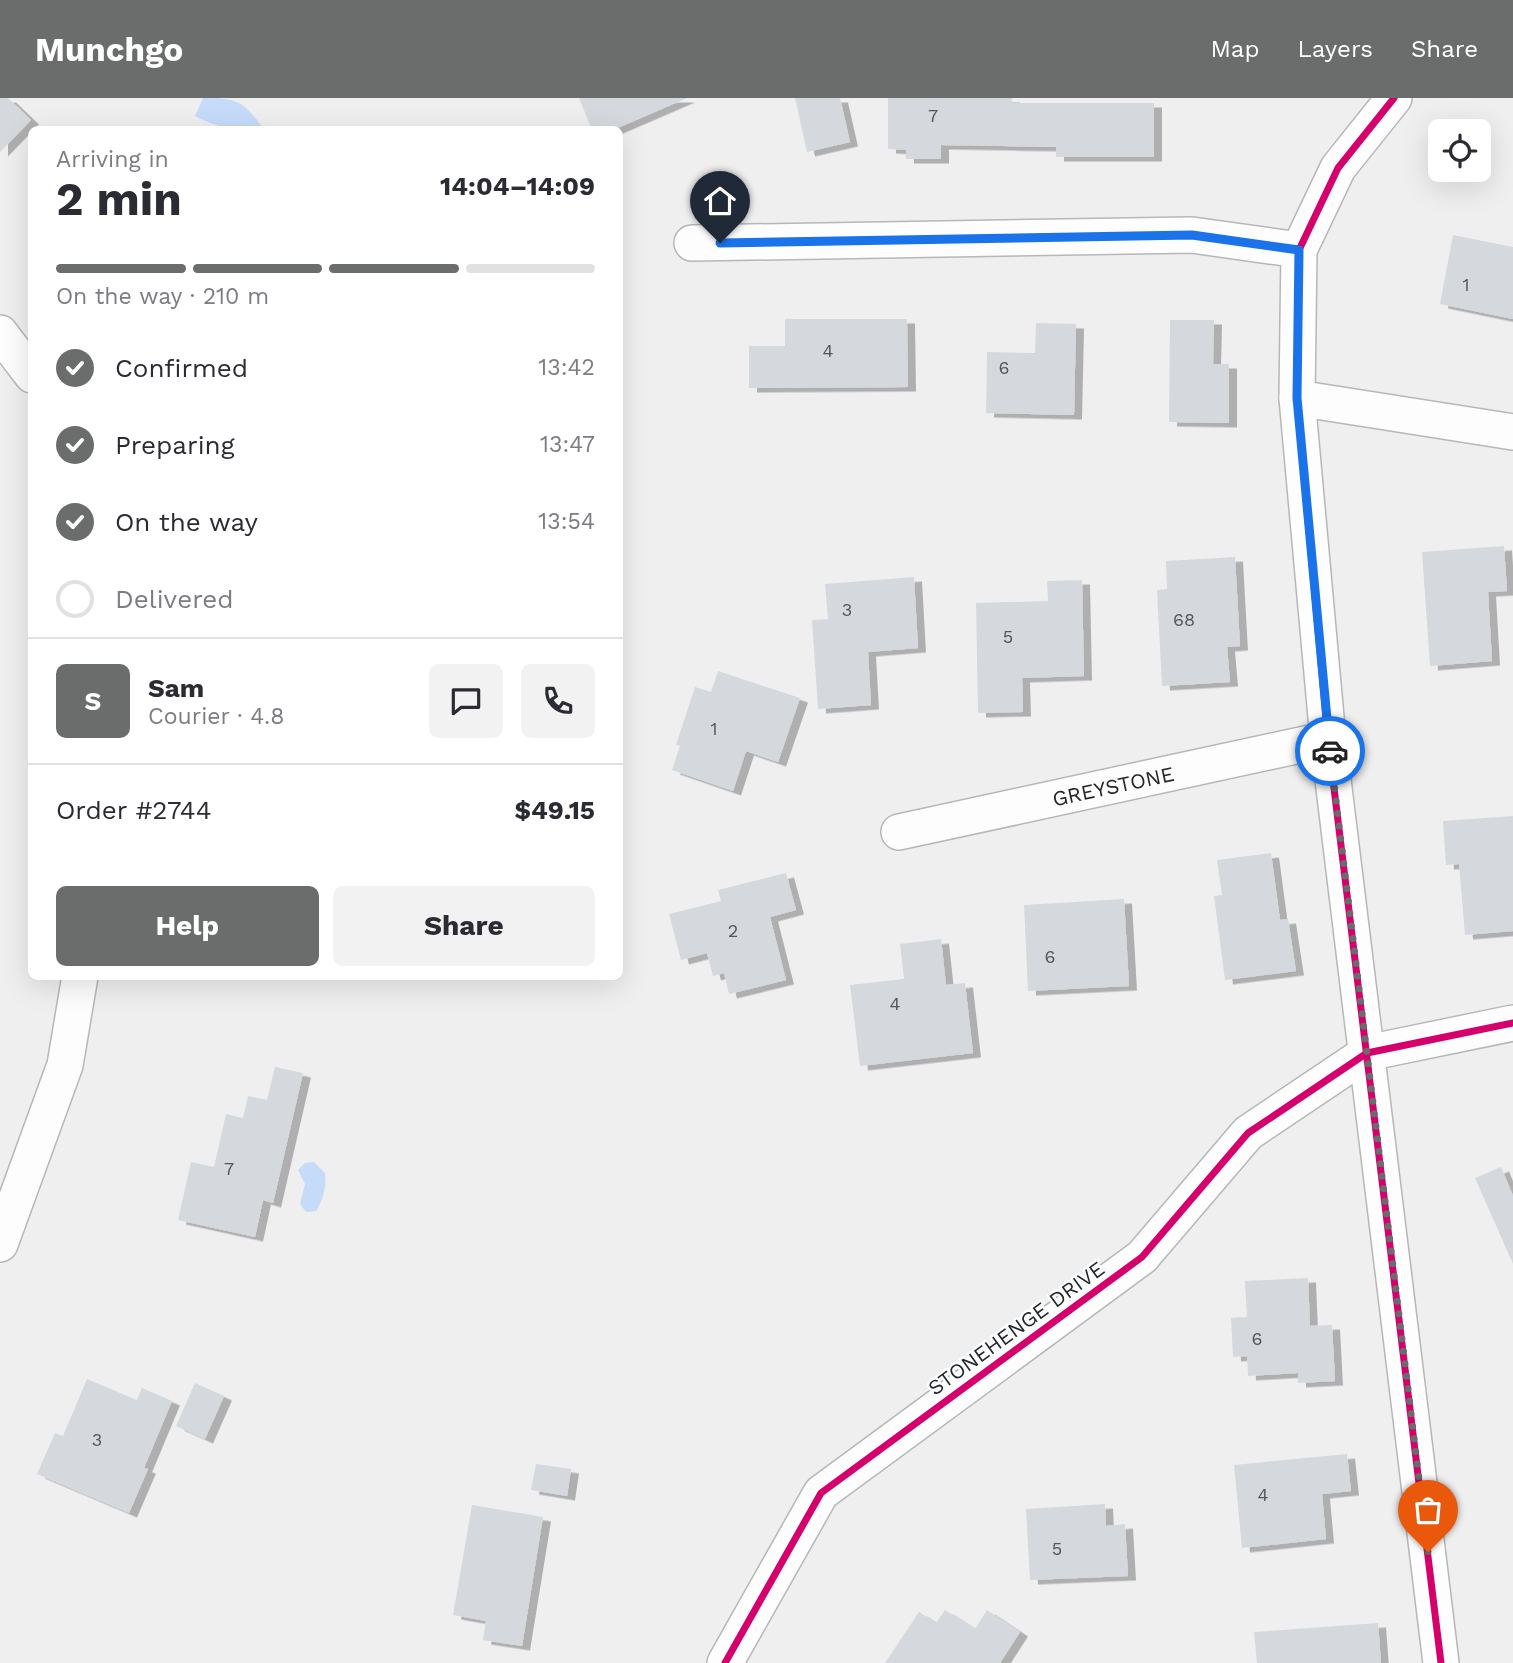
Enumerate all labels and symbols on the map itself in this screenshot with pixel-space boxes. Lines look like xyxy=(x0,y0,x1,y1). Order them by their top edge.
house number: 7 xyxy=(928,105,938,126)
pin xyxy=(690,171,750,243)
house number: 1 xyxy=(1462,274,1470,295)
house number: 4 xyxy=(823,340,834,361)
house number: 6 xyxy=(999,357,1009,378)
house number: 3 xyxy=(842,599,852,620)
house number: 68 xyxy=(1173,609,1195,630)
house number: 5 xyxy=(1003,626,1013,647)
courier xyxy=(1295,716,1365,786)
house number: 1 xyxy=(710,718,718,739)
street label: GREYSTONE xyxy=(1050,760,1176,811)
house number: 2 xyxy=(728,920,738,941)
house number: 6 xyxy=(1045,946,1055,967)
house number: 4 xyxy=(890,993,901,1014)
house number: 7 xyxy=(224,1158,234,1179)
street label: STONEHENGE DRIVE xyxy=(923,1256,1109,1400)
house number: 6 xyxy=(1252,1328,1262,1349)
house number: 3 xyxy=(92,1429,102,1450)
pin xyxy=(1398,1480,1458,1552)
house number: 4 xyxy=(1258,1484,1269,1505)
house number: 5 xyxy=(1052,1538,1062,1559)

